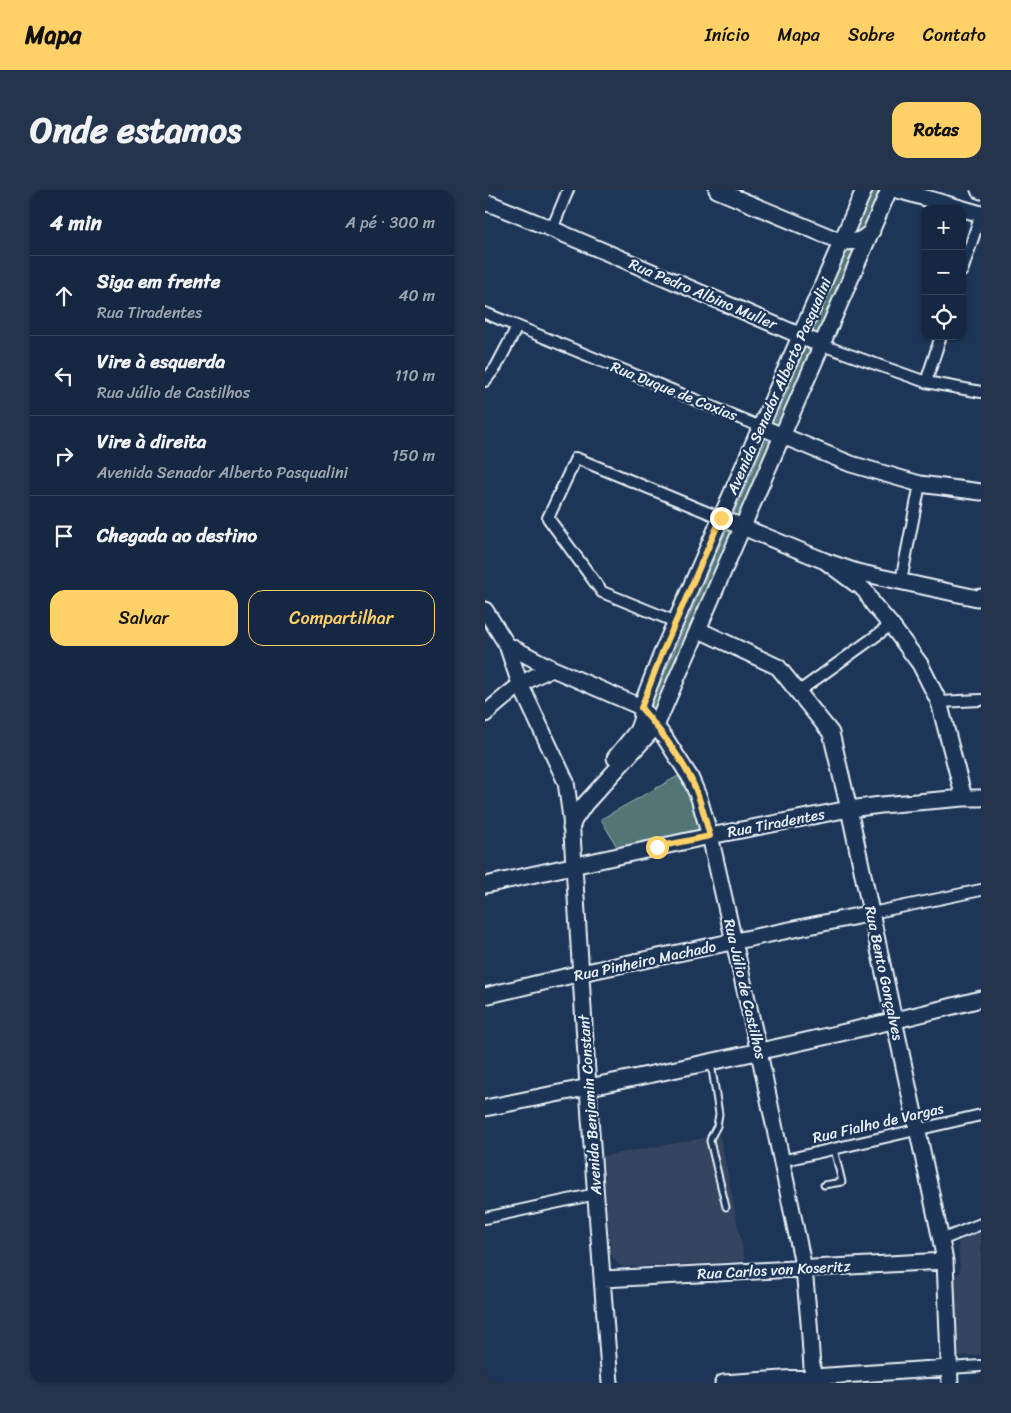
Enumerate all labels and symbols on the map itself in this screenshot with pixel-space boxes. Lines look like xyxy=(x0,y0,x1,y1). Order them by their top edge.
street label: Rua Pedro Albino Muller xyxy=(625,251,782,337)
street label: Avenida Senador Alberto Pasqualini xyxy=(719,272,839,500)
street label: Rua Duque de Caxias xyxy=(607,354,741,428)
route end xyxy=(710,507,733,530)
street label: Rua Tiradentes xyxy=(725,801,827,845)
route start xyxy=(646,836,669,859)
street label: Rua Bento Gonçalves xyxy=(857,903,911,1043)
street label: Rua Júlio de Castilhos xyxy=(716,916,774,1062)
street label: Rua Pinheiro Machado xyxy=(571,933,719,989)
street label: Avenida Benjamin Constant xyxy=(571,1013,609,1197)
street label: Rua Fialho de Vargas xyxy=(810,1095,947,1151)
street label: Rua Carlos von Koseritz xyxy=(697,1253,852,1287)

